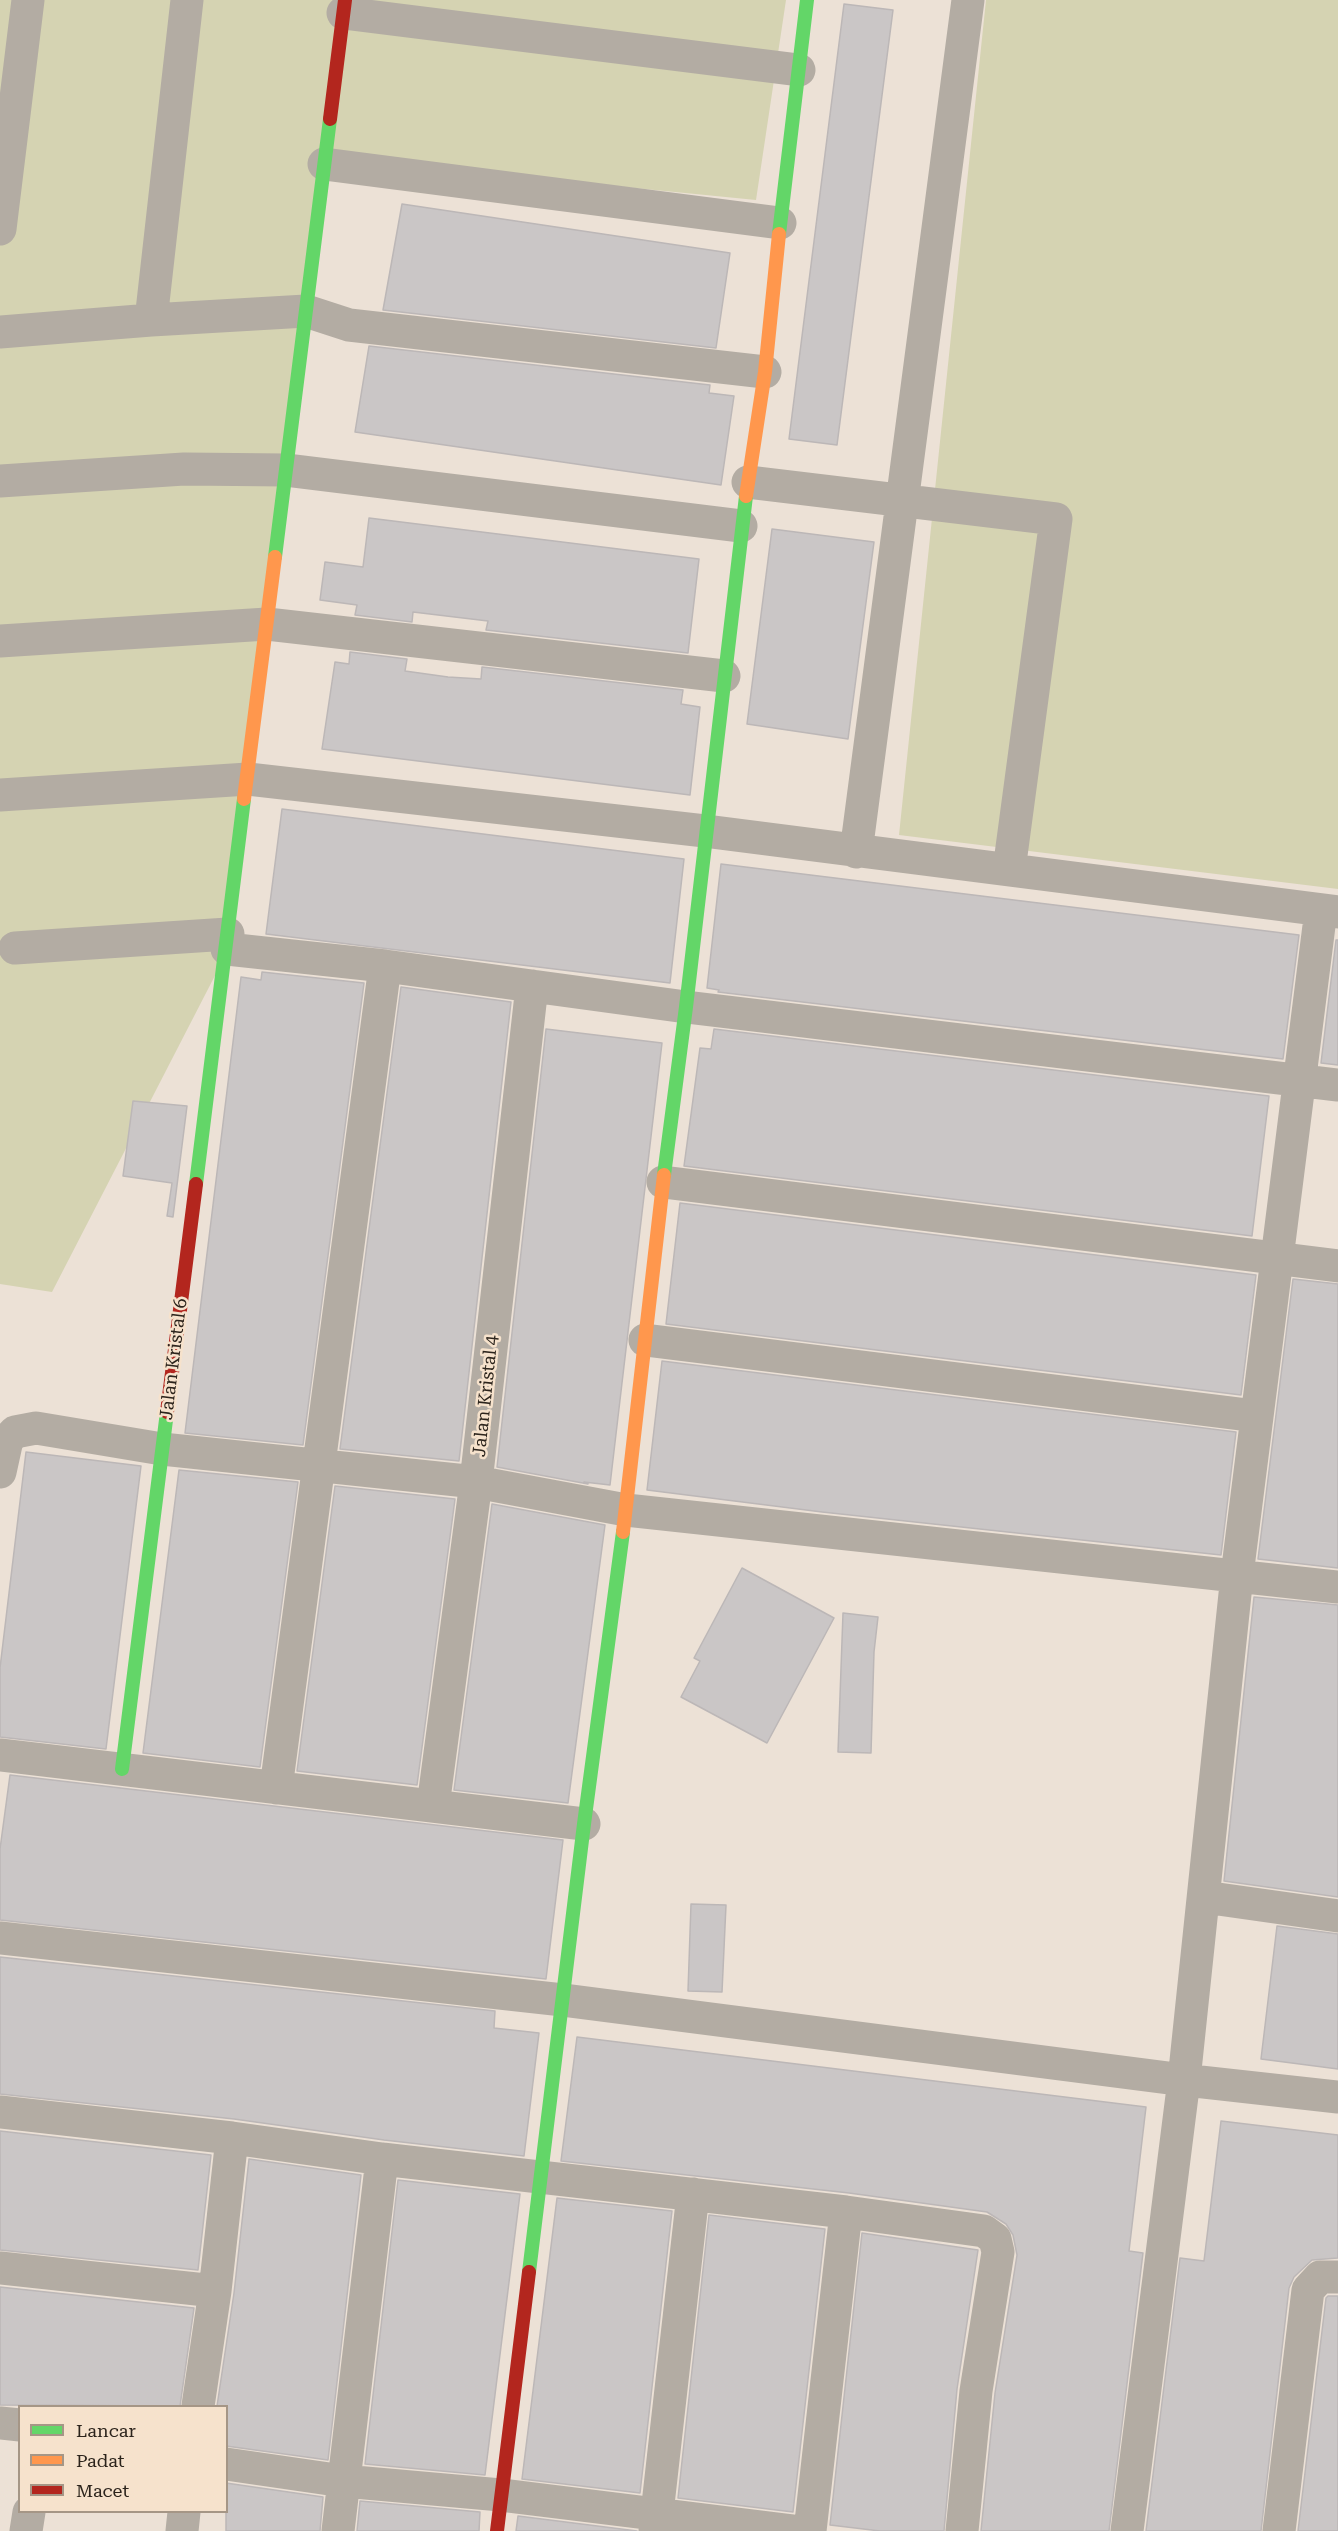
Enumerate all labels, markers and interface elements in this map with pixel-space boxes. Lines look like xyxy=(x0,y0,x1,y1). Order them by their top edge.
street label: Jalan Kristal 6 xyxy=(156,1297,192,1421)
street label: Jalan Kristal 4 xyxy=(469,1334,503,1458)
legend xyxy=(18,2405,228,2513)
text: Lancar xyxy=(76,2420,136,2441)
text: Padat xyxy=(76,2450,125,2471)
text: Macet xyxy=(76,2480,129,2501)

